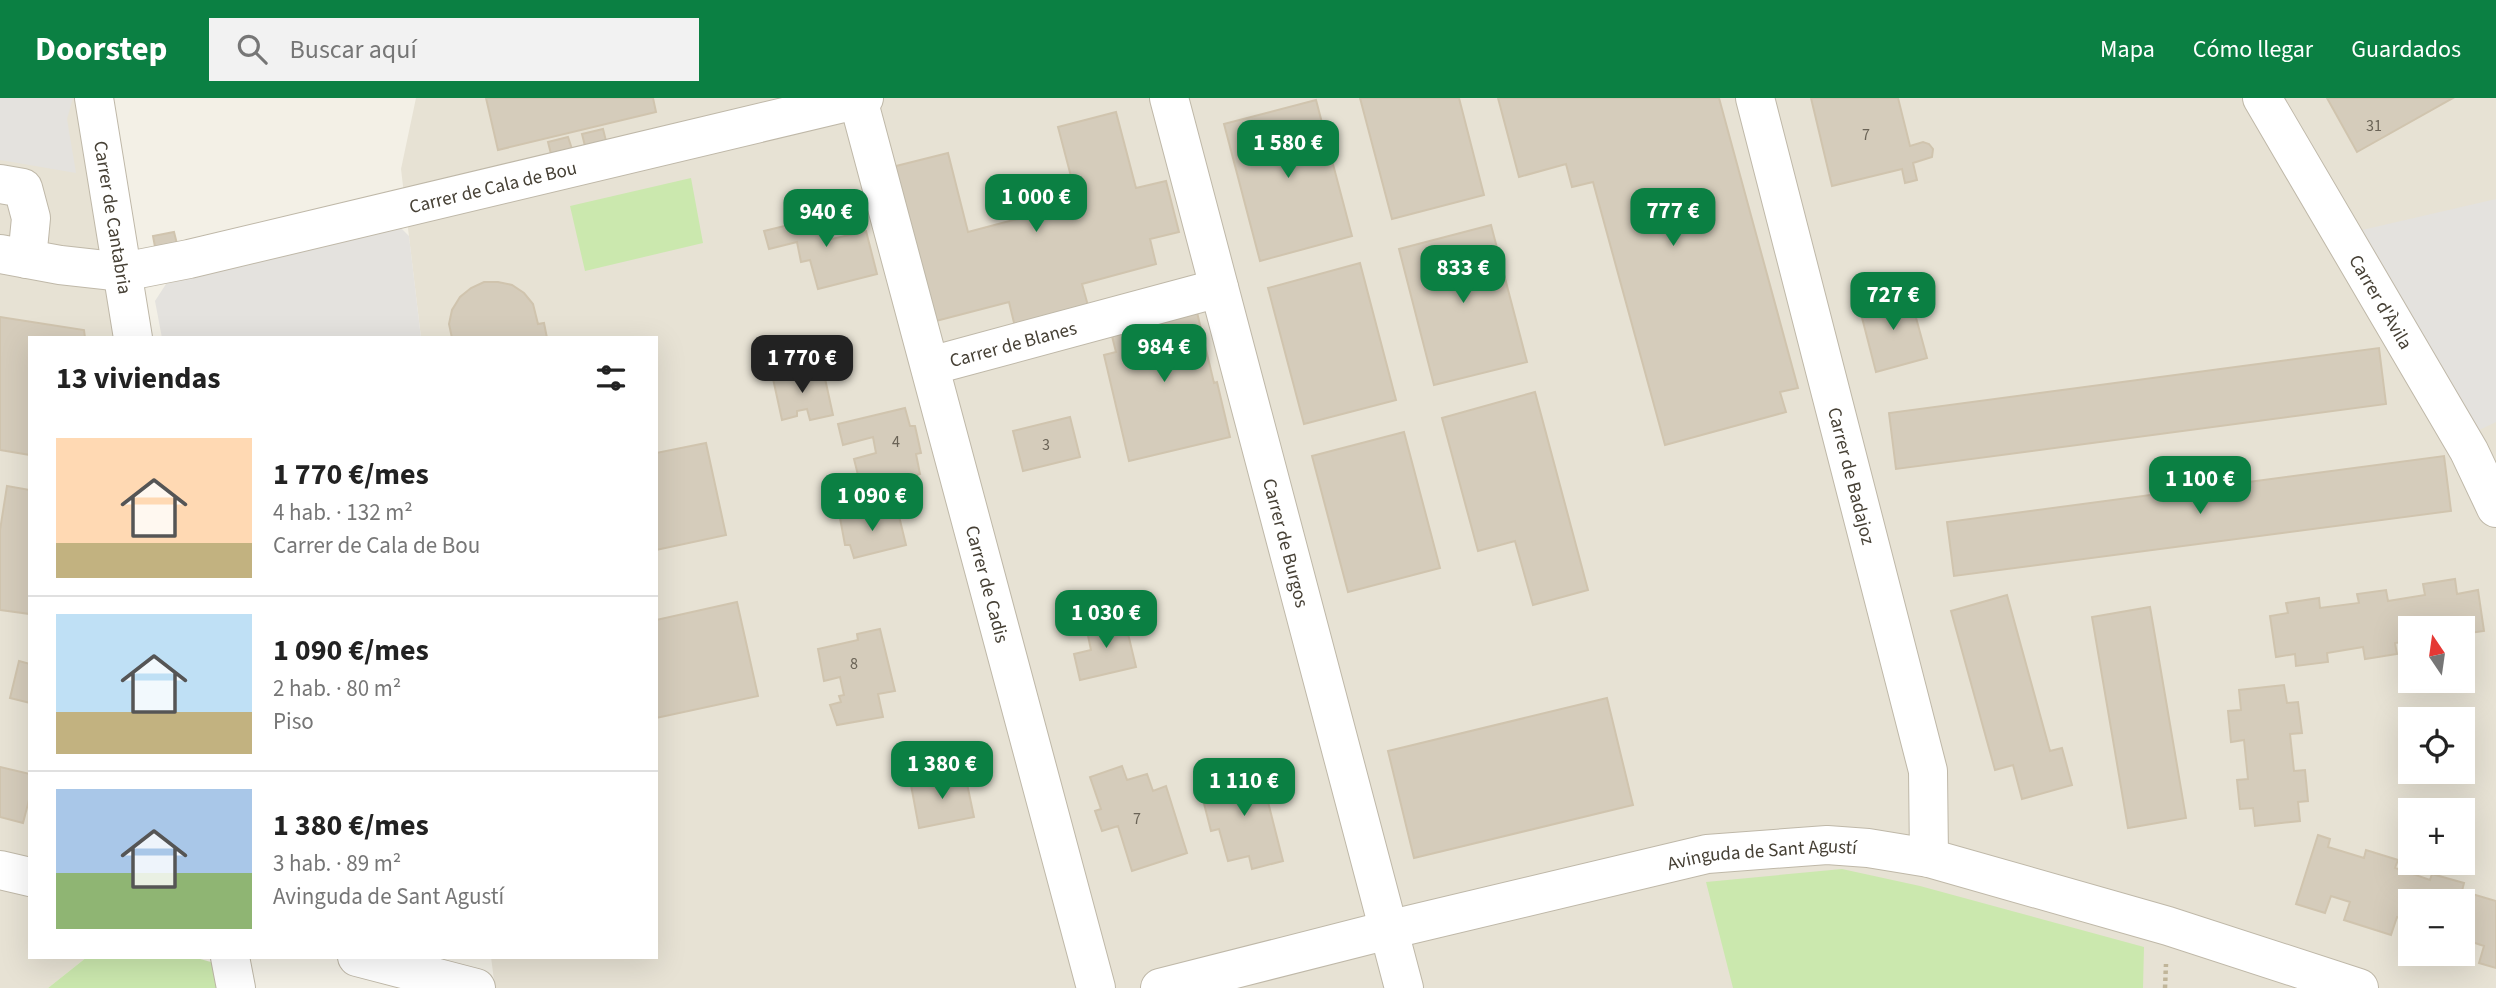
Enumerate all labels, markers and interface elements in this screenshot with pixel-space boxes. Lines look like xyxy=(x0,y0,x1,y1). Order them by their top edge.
search box xyxy=(209,18,699,81)
text: Doorstep xyxy=(35,26,167,73)
icon: search xyxy=(233,30,271,68)
text: Buscar aquí xyxy=(289,31,417,68)
text: Mapa xyxy=(2100,32,2155,67)
text: Cómo llegar xyxy=(2193,32,2313,67)
text: Guardados xyxy=(2351,32,2461,67)
house number: 31 xyxy=(2366,115,2382,137)
pin: 1 580 € xyxy=(1223,120,1353,180)
house number: 7 xyxy=(1862,124,1870,146)
text: 1 580 € xyxy=(1253,126,1323,159)
street label: Carrer de Cantabria xyxy=(86,139,138,296)
street label: Carrer de Cala de Bou xyxy=(407,155,580,221)
pin: 1 000 € xyxy=(971,174,1101,234)
text: 1 000 € xyxy=(1001,180,1071,213)
pin: 777 € xyxy=(1624,188,1722,248)
pin: 940 € xyxy=(777,190,875,249)
text: 777 € xyxy=(1646,194,1700,227)
text: 940 € xyxy=(799,195,853,228)
pin: 833 € xyxy=(1414,246,1512,305)
street label: Carrer d'Àvila xyxy=(2342,250,2418,355)
text: 833 € xyxy=(1436,251,1490,284)
pin: 727 € xyxy=(1844,272,1942,332)
text: 727 € xyxy=(1866,278,1920,311)
street label: Carrer de Blanes xyxy=(947,315,1080,375)
pin: 984 € xyxy=(1115,324,1213,384)
text: 984 € xyxy=(1137,330,1191,363)
pin: 1 770 € xyxy=(737,336,867,395)
text: 1 770 € xyxy=(767,341,837,374)
text: 13 viviendas xyxy=(56,357,221,400)
icon: filters xyxy=(592,359,630,397)
street label: Carrer de Badajoz xyxy=(1820,404,1881,548)
house number: 4 xyxy=(892,431,900,453)
house number: 3 xyxy=(1042,434,1050,456)
text: 1 770 €/mes xyxy=(273,453,429,496)
pin: 1 100 € xyxy=(2135,456,2265,516)
text: 1 100 € xyxy=(2165,462,2235,495)
icon: home xyxy=(112,466,196,550)
pin: 1 090 € xyxy=(807,474,937,533)
street label: Carrer de Burgos xyxy=(1255,476,1315,611)
text: 1 090 € xyxy=(837,479,907,512)
text: 4 hab. · 132 m² xyxy=(273,496,413,529)
street label: Carrer de Cadis xyxy=(958,523,1015,646)
text: Carrer de Cala de Bou xyxy=(273,529,480,562)
pin: 1 030 € xyxy=(1041,590,1171,650)
text: 1 030 € xyxy=(1071,596,1141,629)
north arrow xyxy=(2398,616,2474,693)
map controls xyxy=(2398,616,2475,966)
text: 1 090 €/mes xyxy=(273,629,429,672)
icon: home xyxy=(112,642,196,726)
house number: 8 xyxy=(850,653,858,675)
text: 2 hab. · 80 m² xyxy=(273,672,401,705)
text: Piso xyxy=(273,705,314,738)
button: locate xyxy=(2398,707,2475,784)
pin: 1 380 € xyxy=(877,742,1007,801)
text: 1 380 € xyxy=(907,747,977,780)
pin: 1 110 € xyxy=(1179,758,1309,818)
text: 1 110 € xyxy=(1209,764,1279,797)
button: + xyxy=(2398,798,2475,875)
text: 1 380 €/mes xyxy=(273,804,429,847)
house number: 7 xyxy=(1133,808,1141,830)
icon: home xyxy=(112,817,196,901)
street label: Avinguda de Sant Agustí xyxy=(1665,833,1859,878)
text: 3 hab. · 89 m² xyxy=(273,847,401,880)
text: Avinguda de Sant Agustí xyxy=(273,880,504,913)
button: − xyxy=(2398,889,2475,966)

